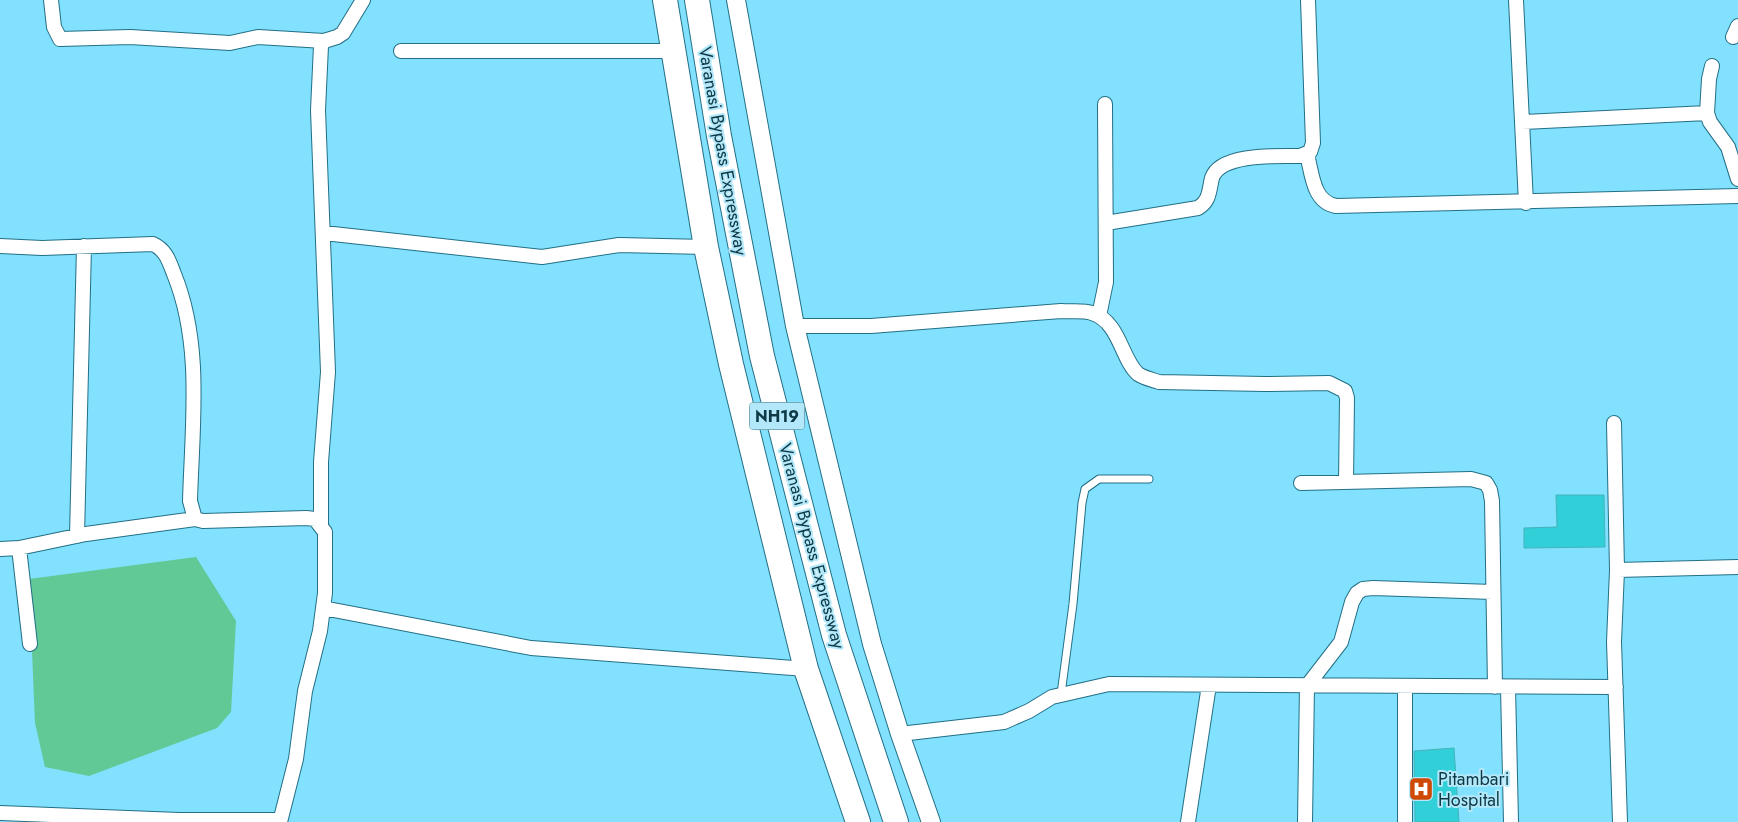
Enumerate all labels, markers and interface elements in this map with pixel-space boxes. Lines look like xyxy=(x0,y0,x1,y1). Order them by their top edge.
street label: Varanasi Bypass Expressway xyxy=(692,44,754,258)
road number: NH19 xyxy=(750,402,804,430)
street label: Varanasi Bypass Expressway xyxy=(772,440,852,652)
place label: Pitambari Hospital xyxy=(1438,766,1509,813)
hospital icon: Pitambari Hospital xyxy=(1408,776,1434,802)

